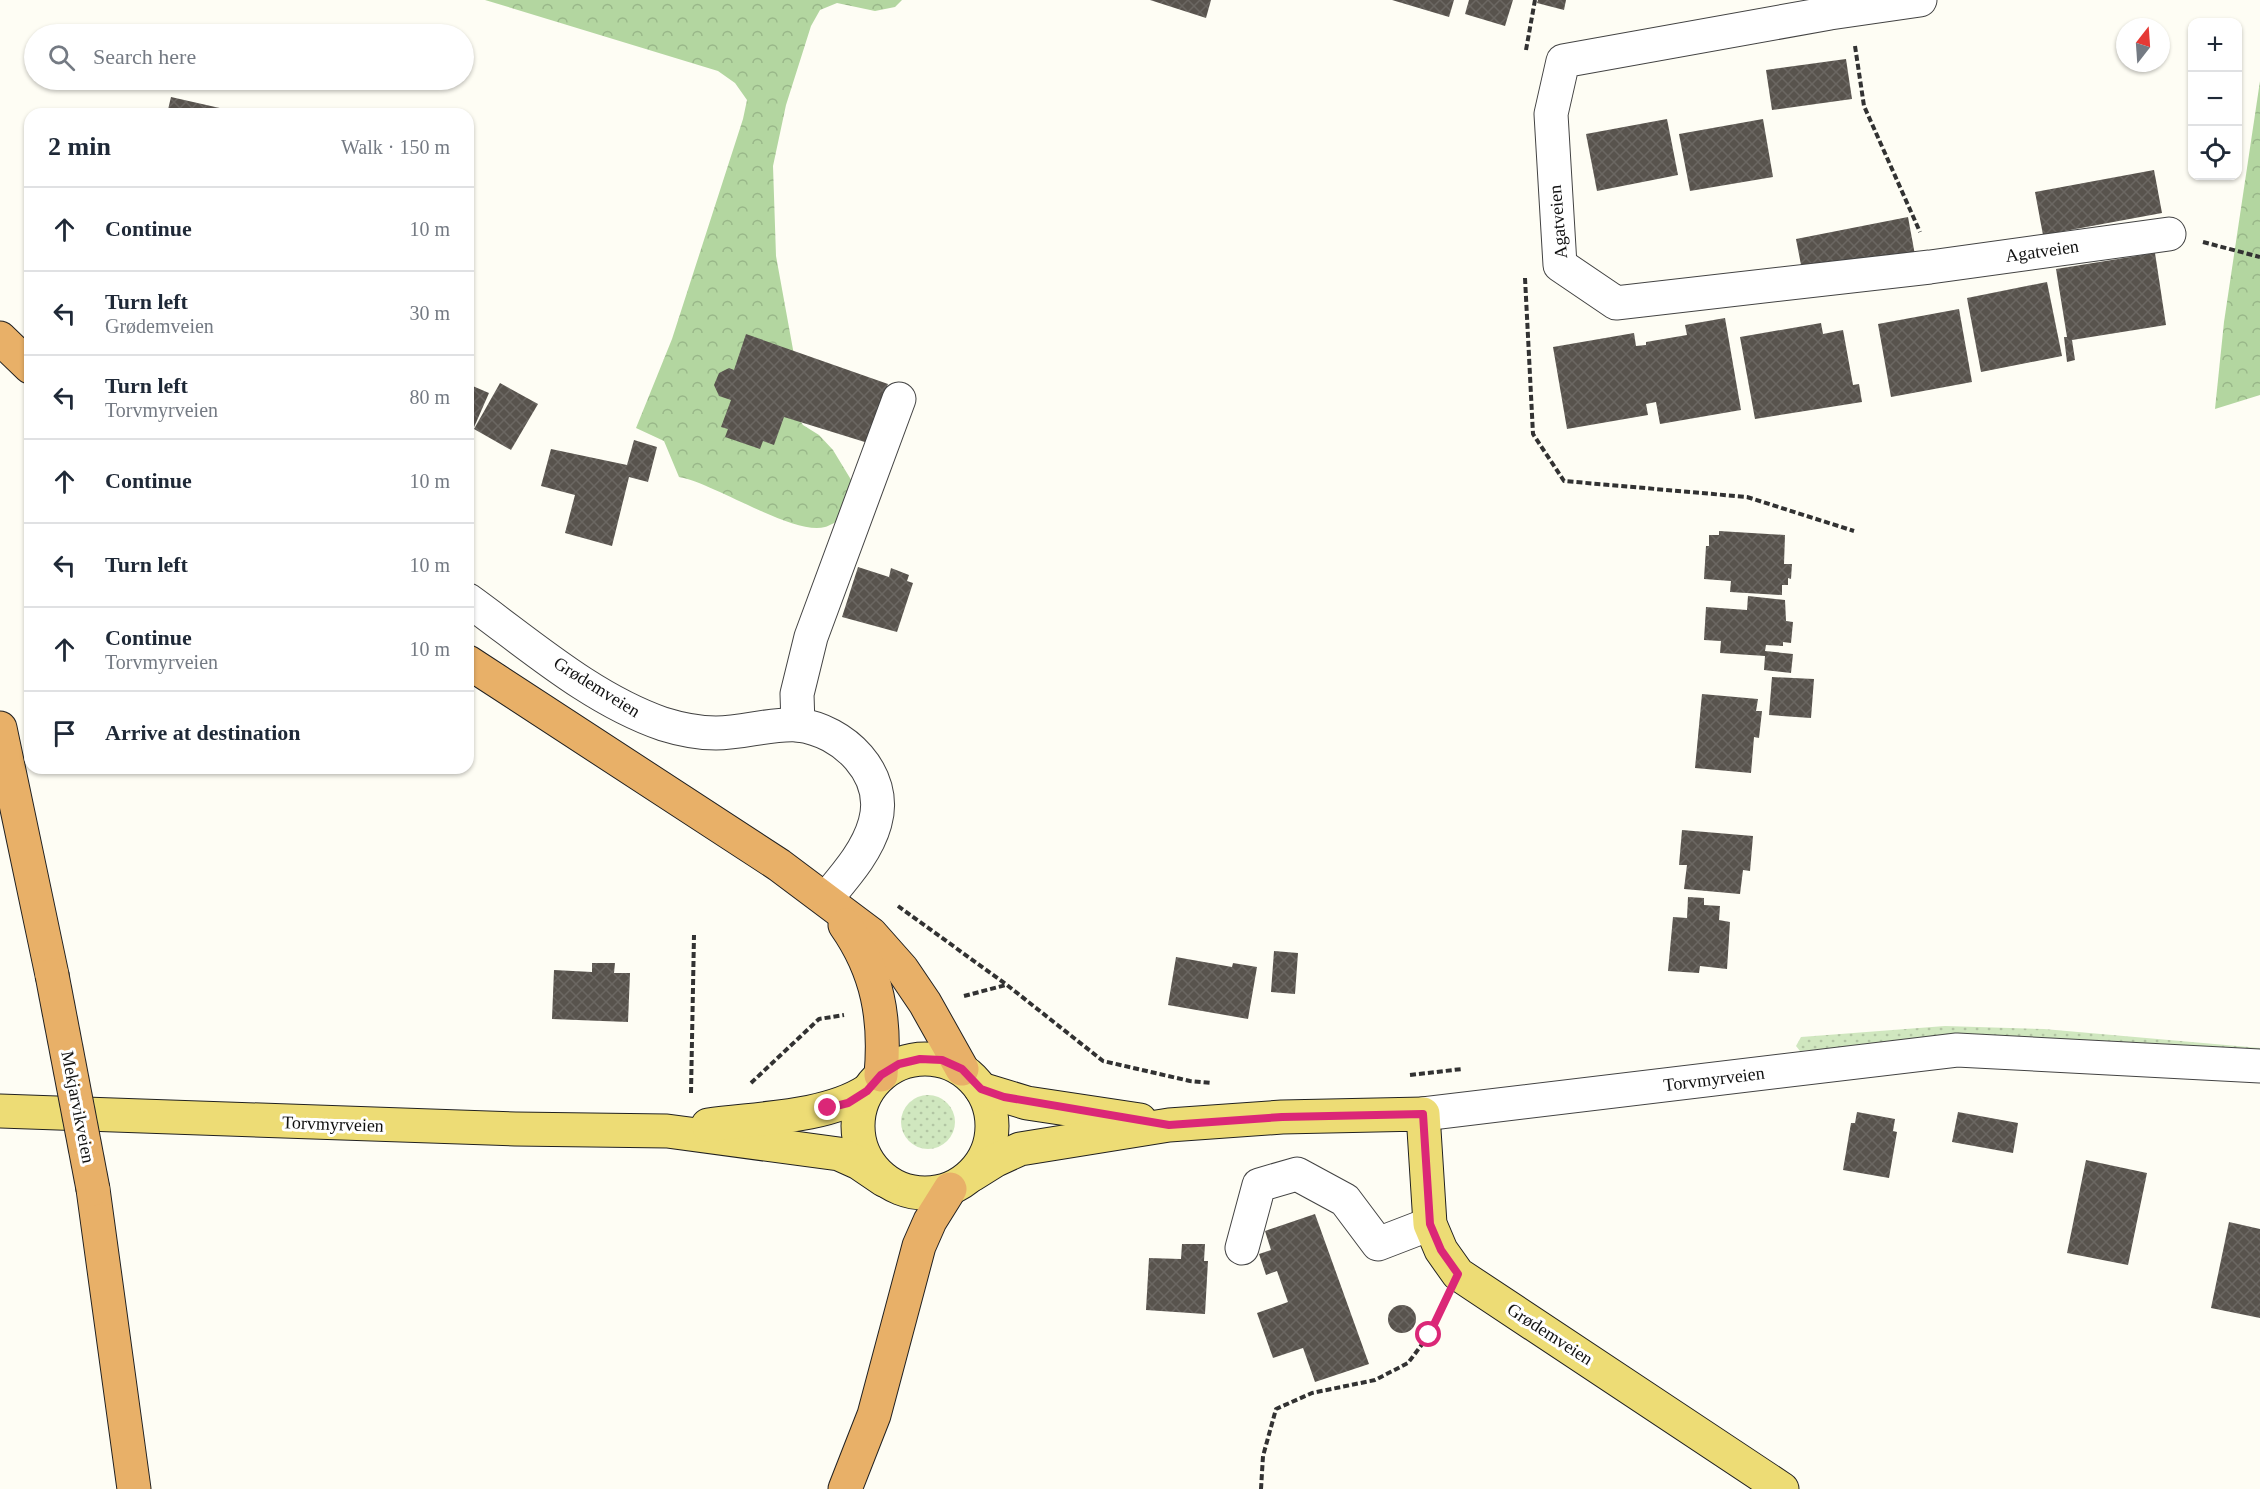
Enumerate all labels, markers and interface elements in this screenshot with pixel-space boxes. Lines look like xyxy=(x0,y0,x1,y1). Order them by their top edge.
north arrow xyxy=(2116,18,2170,72)
map controls xyxy=(2188,18,2242,180)
button: + xyxy=(2188,18,2242,72)
search box xyxy=(24,24,474,90)
icon: search xyxy=(45,41,78,74)
text: Search here xyxy=(93,44,196,69)
button: − xyxy=(2188,72,2242,126)
button: locate xyxy=(2188,126,2242,180)
text: 2 min xyxy=(48,132,111,161)
text: Walk · 150 m xyxy=(341,136,450,158)
street label: Agatveien xyxy=(1545,184,1571,260)
icon: ahead xyxy=(48,213,81,246)
text: Continue xyxy=(105,216,192,241)
text: 10 m xyxy=(409,218,450,240)
street label: Agatveien xyxy=(2004,236,2080,266)
text: Turn left xyxy=(105,289,188,314)
icon: left xyxy=(48,297,81,330)
text: 30 m xyxy=(409,302,450,324)
text: Grødemveien xyxy=(105,315,214,337)
text: Turn left xyxy=(105,373,188,398)
icon: left xyxy=(48,381,81,414)
text: 80 m xyxy=(409,386,450,408)
text: Torvmyrveien xyxy=(105,399,218,421)
icon: ahead xyxy=(48,465,81,498)
text: Continue xyxy=(105,468,192,493)
text: 10 m xyxy=(409,470,450,492)
icon: left xyxy=(48,549,81,582)
text: Turn left xyxy=(105,552,188,577)
text: 10 m xyxy=(409,554,450,576)
text: Continue xyxy=(105,625,192,650)
icon: ahead xyxy=(48,633,81,666)
text: 10 m xyxy=(409,638,450,660)
text: Torvmyrveien xyxy=(105,651,218,673)
street label: Grødemveien xyxy=(550,653,644,721)
icon: arrive xyxy=(48,717,81,750)
text: Arrive at destination xyxy=(105,720,301,745)
street label: Mekjarvikveien xyxy=(57,1049,99,1165)
street label: Torvmyrveien xyxy=(1662,1063,1766,1095)
route end xyxy=(814,1094,840,1120)
street label: Torvmyrveien xyxy=(282,1112,384,1136)
street label: Grødemveien xyxy=(1503,1299,1597,1369)
route start xyxy=(1415,1321,1441,1347)

